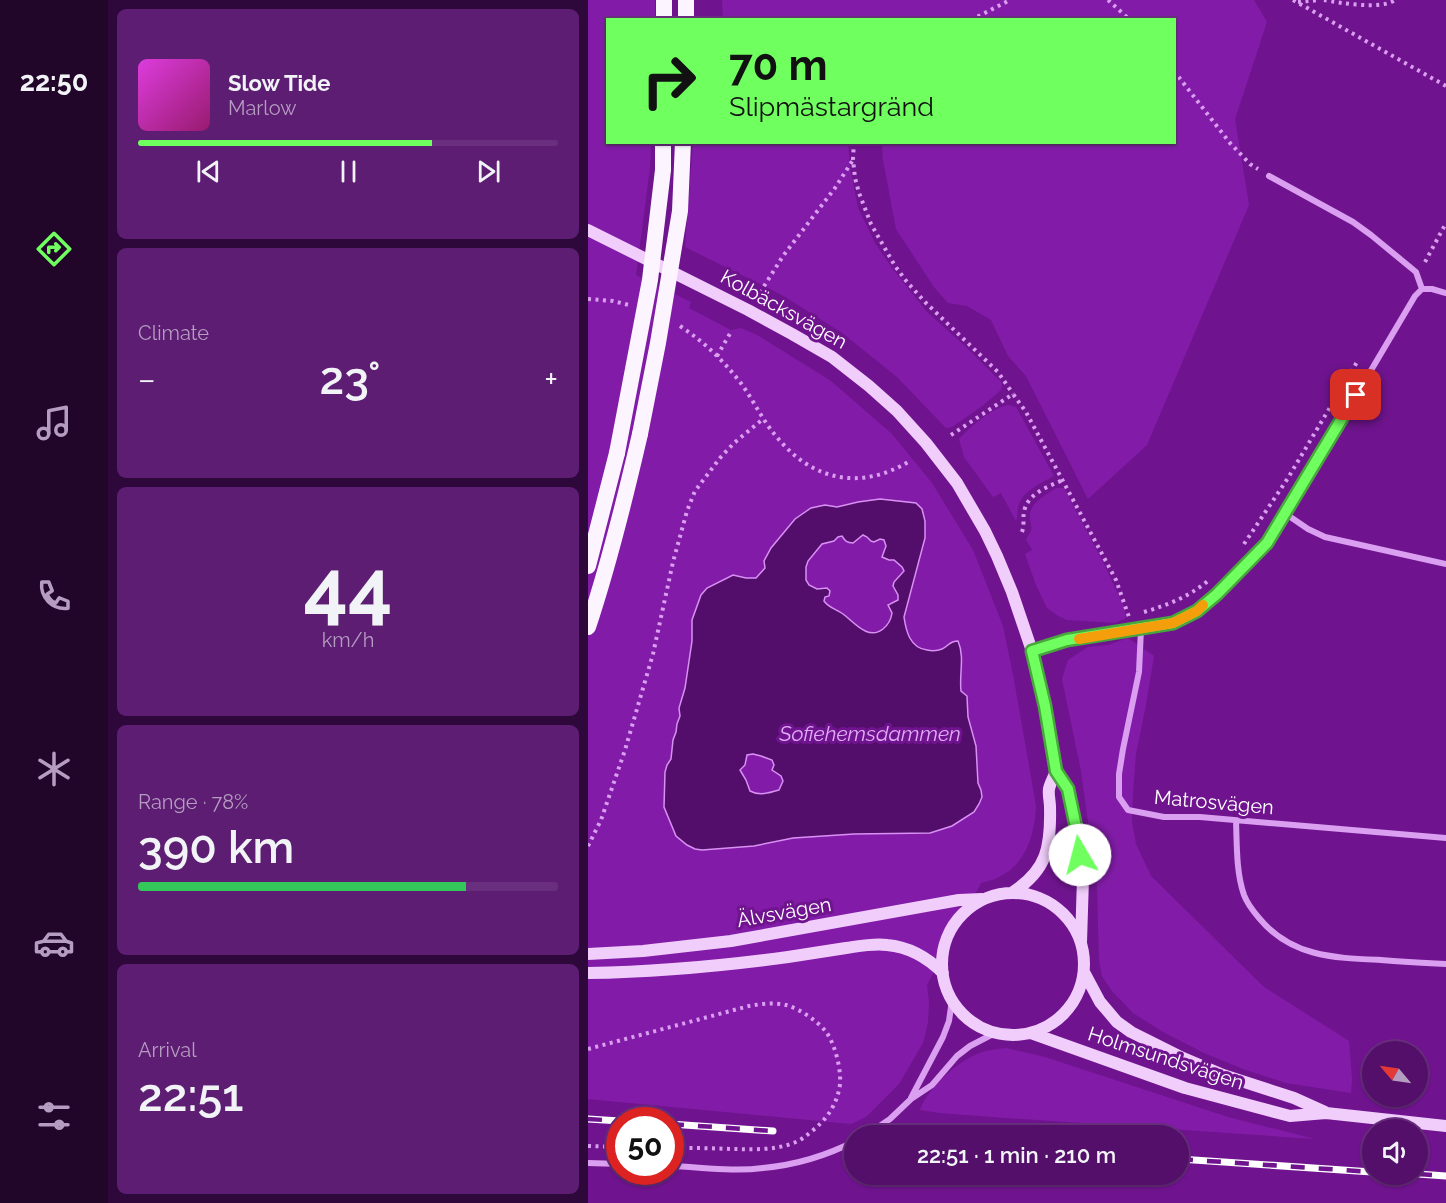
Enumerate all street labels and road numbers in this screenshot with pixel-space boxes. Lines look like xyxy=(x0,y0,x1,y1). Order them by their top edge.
street label: Kolbäcksvägen xyxy=(717,264,851,354)
street label: Matrosvägen xyxy=(1153,785,1275,819)
street label: Älvsvägen xyxy=(735,892,833,932)
street label: Holmsundsvägen xyxy=(1085,1021,1247,1095)

